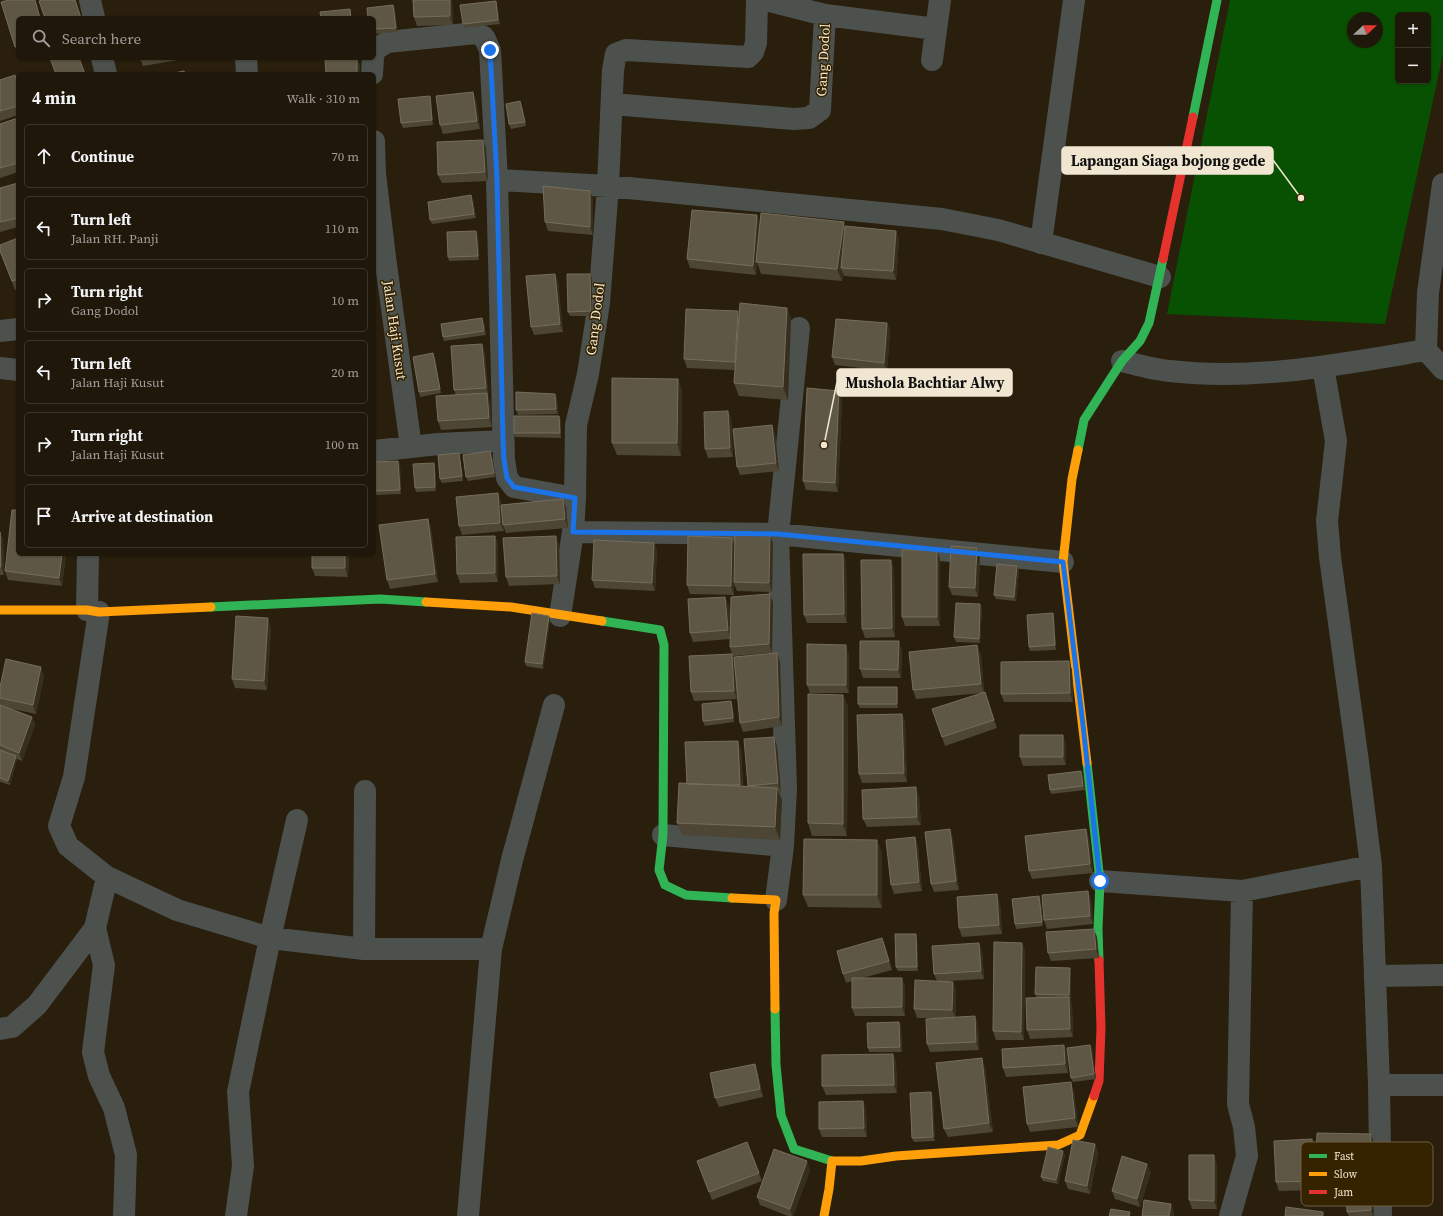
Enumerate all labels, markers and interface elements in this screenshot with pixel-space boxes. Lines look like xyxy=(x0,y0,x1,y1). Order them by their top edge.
north arrow xyxy=(1347,12,1383,48)
map controls xyxy=(1395,12,1431,84)
button: + xyxy=(1395,12,1431,48)
search box xyxy=(16,16,376,60)
street label: Gang Dodol xyxy=(811,23,835,97)
icon: search xyxy=(30,27,52,49)
text: Search here xyxy=(62,28,141,49)
route end xyxy=(481,41,499,59)
button: − xyxy=(1395,48,1431,84)
text: 4 min xyxy=(32,86,76,110)
text: Walk · 310 m xyxy=(287,90,360,107)
icon: ahead xyxy=(33,145,55,167)
text: Continue xyxy=(71,146,134,167)
callout: Lapangan Siaga bojong gede xyxy=(1062,147,1273,174)
text: 70 m xyxy=(331,148,359,165)
text: Lapangan Siaga bojong gede xyxy=(1071,150,1265,171)
text: Turn left xyxy=(71,209,131,230)
icon: left xyxy=(33,217,55,239)
text: 110 m xyxy=(325,220,359,237)
text: Jalan RH. Panji xyxy=(71,230,159,247)
street label: Jalan Haji Kusut xyxy=(378,278,412,381)
text: Turn right xyxy=(71,281,143,302)
street label: Gang Dodol xyxy=(581,282,609,356)
icon: right xyxy=(33,289,55,311)
text: 10 m xyxy=(331,292,359,309)
text: Gang Dodol xyxy=(71,302,139,319)
text: Turn left xyxy=(71,353,131,374)
icon: left xyxy=(33,361,55,383)
text: 20 m xyxy=(331,364,359,381)
callout: Mushola Bachtiar Alwy xyxy=(837,369,1012,396)
text: Mushola Bachtiar Alwy xyxy=(845,372,1005,393)
text: Jalan Haji Kusut xyxy=(71,374,164,391)
text: Turn right xyxy=(71,425,143,446)
icon: right xyxy=(33,433,55,455)
text: 100 m xyxy=(325,436,359,453)
text: Jalan Haji Kusut xyxy=(71,446,164,463)
icon: arrive xyxy=(33,505,55,527)
text: Arrive at destination xyxy=(71,506,213,527)
route start xyxy=(1091,872,1109,890)
legend xyxy=(1301,1142,1433,1206)
text: Fast xyxy=(1334,1149,1354,1164)
text: Slow xyxy=(1334,1167,1358,1182)
text: Jam xyxy=(1333,1185,1353,1200)

